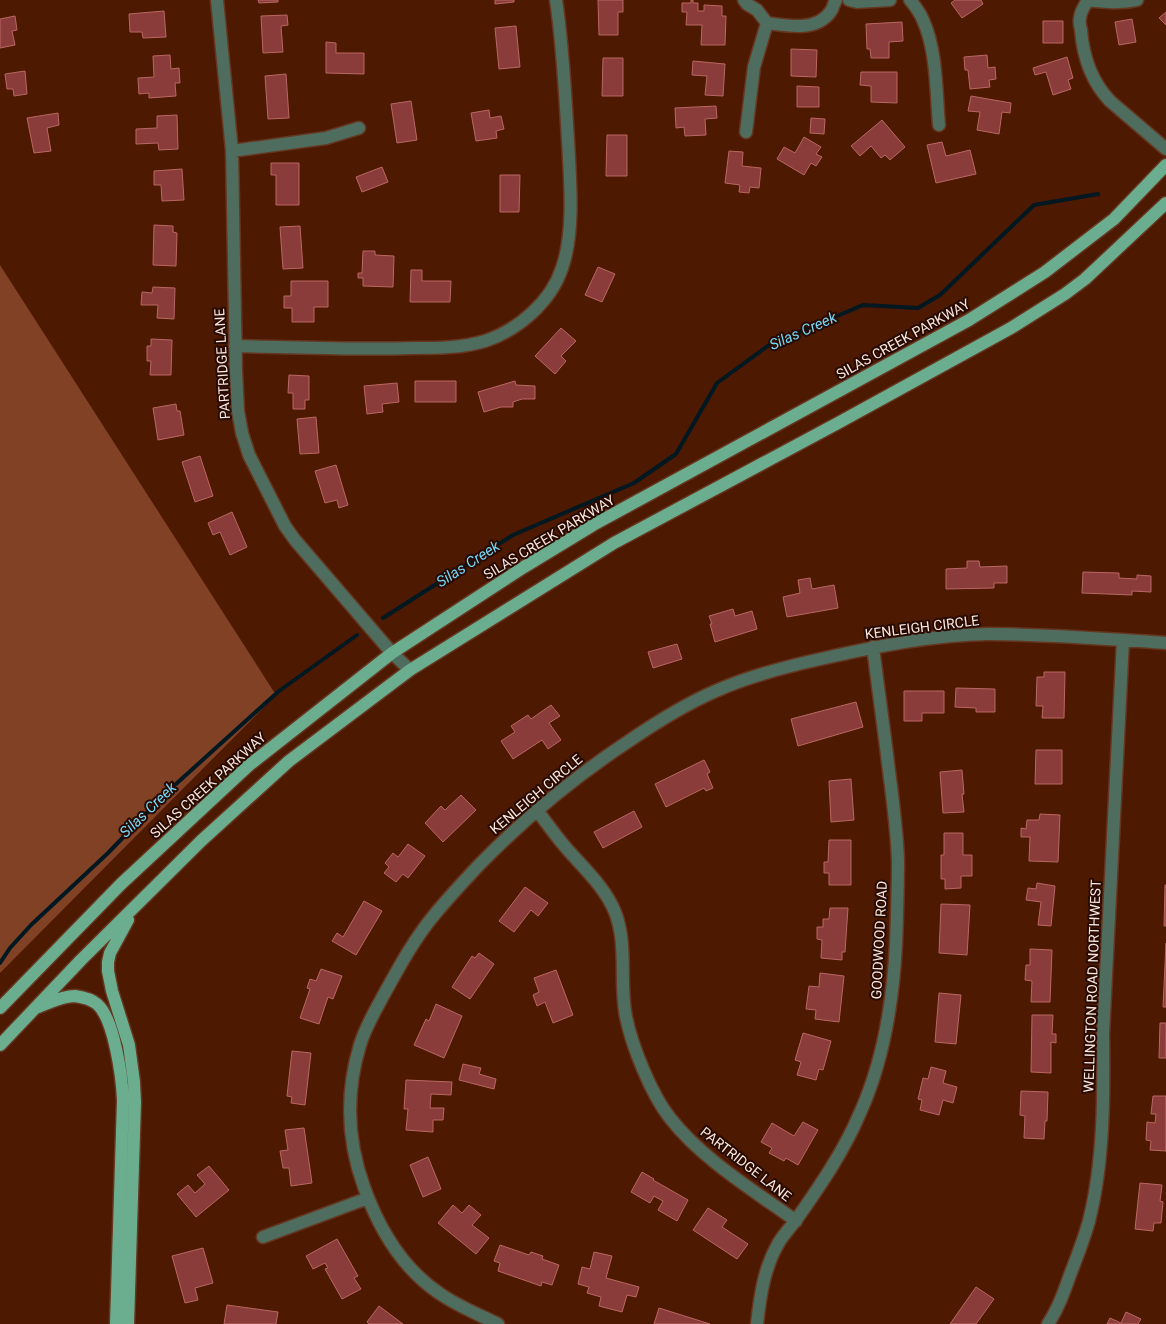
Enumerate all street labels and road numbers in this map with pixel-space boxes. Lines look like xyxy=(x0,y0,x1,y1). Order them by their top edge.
street label: SILAS CREEK PARKWAY xyxy=(833,295,973,382)
street label: PARTRIDGE LANE xyxy=(211,308,233,420)
street label: SILAS CREEK PARKWAY xyxy=(481,491,618,583)
street label: KENLEIGH CIRCLE xyxy=(864,612,980,642)
street label: SILAS CREEK PARKWAY xyxy=(147,728,270,841)
street label: KENLEIGH CIRCLE xyxy=(487,751,585,837)
street label: WELLINGTON ROAD NORTHWEST xyxy=(1080,879,1104,1093)
street label: GOODWOOD ROAD xyxy=(868,880,890,1000)
street label: PARTRIDGE LANE xyxy=(697,1124,795,1204)

